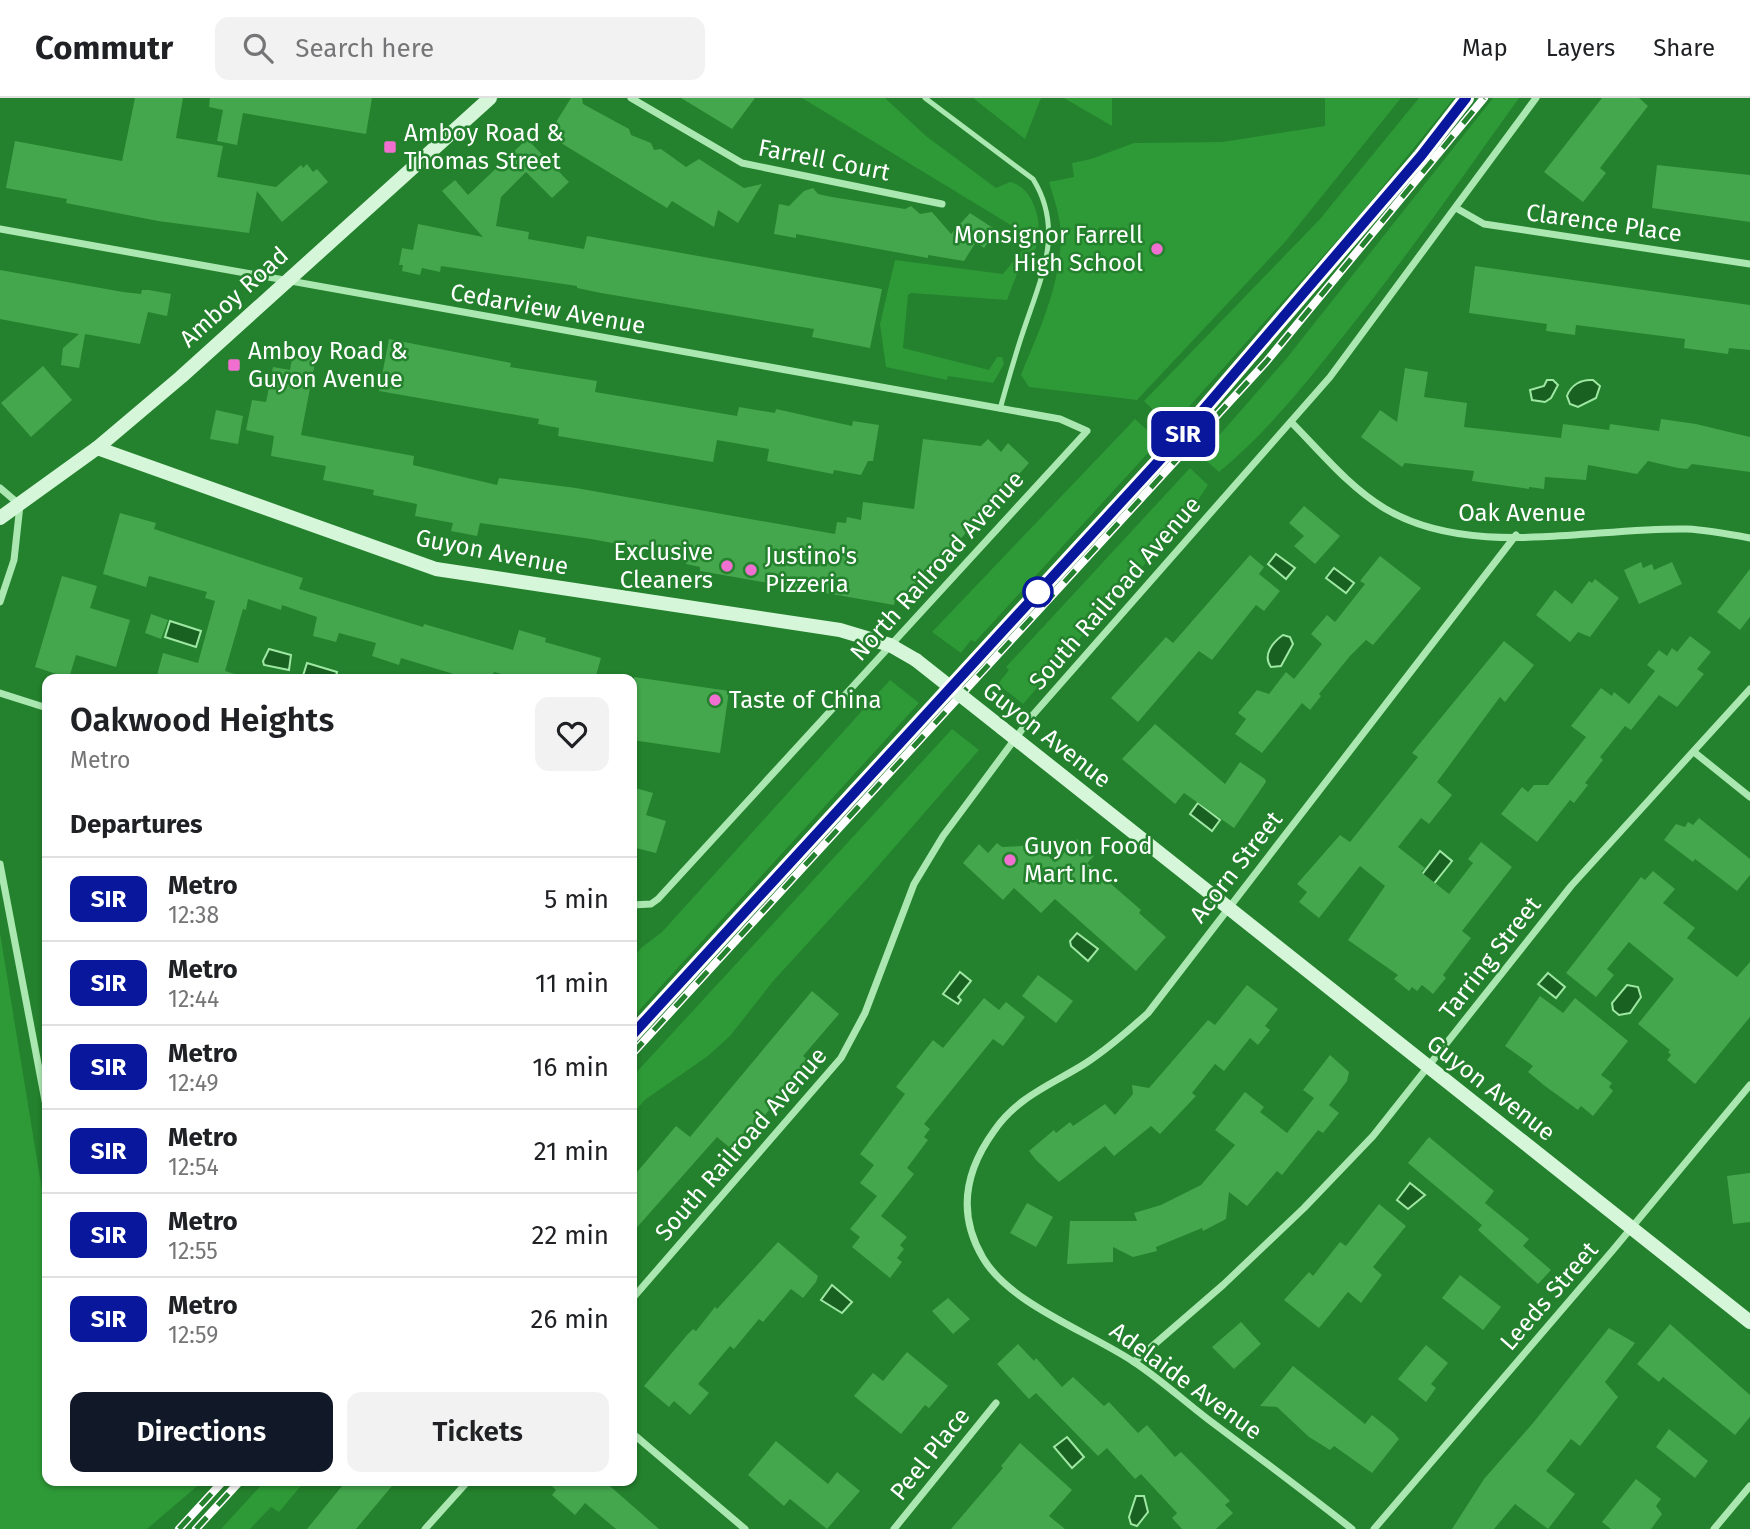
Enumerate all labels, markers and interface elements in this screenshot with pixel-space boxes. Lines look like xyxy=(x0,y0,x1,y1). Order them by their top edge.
search box xyxy=(215,17,705,80)
text: Commutr xyxy=(35,28,173,68)
icon: search xyxy=(239,29,277,67)
text: Search here xyxy=(295,33,434,64)
text: Map xyxy=(1462,34,1508,62)
text: Layers xyxy=(1546,34,1615,62)
text: Share xyxy=(1653,34,1715,62)
place label: Amboy Road & Thomas Street xyxy=(404,119,564,175)
street label: Farrell Court xyxy=(756,134,893,187)
marker: Amboy Road & Thomas Street xyxy=(382,139,398,155)
street label: Clarence Place xyxy=(1524,198,1684,248)
place label: Monsignor Farrell High School xyxy=(954,221,1143,277)
street label: Amboy Road xyxy=(174,241,294,353)
marker: Monsignor Farrell High School xyxy=(1149,241,1165,257)
street label: Cedarview Avenue xyxy=(448,278,648,340)
place label: Amboy Road & Guyon Avenue xyxy=(248,337,408,393)
marker: Amboy Road & Guyon Avenue xyxy=(226,357,242,373)
line badge: SIR xyxy=(1143,411,1223,457)
text: SIR xyxy=(1165,420,1201,448)
street label: North Railroad Avenue xyxy=(844,465,1030,667)
street label: South Railroad Avenue xyxy=(1023,491,1207,695)
street label: Oak Avenue xyxy=(1458,499,1586,527)
street label: Guyon Avenue xyxy=(413,523,571,581)
place label: Exclusive Cleaners xyxy=(613,538,713,594)
place label: Justino's Pizzeria xyxy=(765,542,857,598)
marker: Exclusive Cleaners xyxy=(719,558,735,574)
marker: Justino's Pizzeria xyxy=(743,562,759,578)
unlabelled marker xyxy=(1023,577,1053,607)
street label: Guyon Avenue xyxy=(977,676,1117,794)
place label: Taste of China xyxy=(729,686,882,714)
marker: Taste of China xyxy=(707,692,723,708)
button: heart xyxy=(535,697,609,771)
text: Oakwood Heights xyxy=(70,700,334,740)
text: Metro xyxy=(70,746,130,774)
street label: Acorn Street xyxy=(1184,805,1288,928)
text: Departures xyxy=(70,809,203,840)
place label: Guyon Food Mart Inc. xyxy=(1024,832,1153,888)
marker: Guyon Food Mart Inc. xyxy=(1002,852,1018,868)
text: Metro xyxy=(168,870,238,901)
text: 5 min xyxy=(544,884,609,915)
text: SIR xyxy=(91,885,126,913)
street label: Tarring Street xyxy=(1434,891,1547,1025)
text: 12:38 xyxy=(168,901,219,929)
text: Metro xyxy=(168,954,238,985)
text: 11 min xyxy=(535,968,609,999)
text: SIR xyxy=(91,969,126,997)
text: 12:44 xyxy=(168,985,219,1013)
street label: Guyon Avenue xyxy=(1421,1029,1561,1147)
text: Metro xyxy=(168,1038,238,1069)
street label: South Railroad Avenue xyxy=(649,1042,833,1246)
text: 16 min xyxy=(532,1052,609,1083)
text: SIR xyxy=(91,1053,126,1081)
text: 12:49 xyxy=(168,1069,219,1097)
text: Metro xyxy=(168,1122,238,1153)
text: 21 min xyxy=(534,1136,609,1167)
text: SIR xyxy=(91,1137,126,1165)
text: 12:54 xyxy=(168,1153,219,1181)
text: Metro xyxy=(168,1206,238,1237)
text: 22 min xyxy=(532,1220,609,1251)
text: SIR xyxy=(91,1221,126,1249)
street label: Leeds Street xyxy=(1494,1236,1604,1356)
text: 12:55 xyxy=(168,1237,218,1265)
text: Metro xyxy=(168,1290,238,1321)
text: 26 min xyxy=(531,1304,609,1335)
text: SIR xyxy=(91,1305,126,1333)
street label: Adelaide Avenue xyxy=(1104,1316,1268,1446)
text: 12:59 xyxy=(168,1321,218,1349)
button: Directions xyxy=(70,1392,333,1472)
button: Tickets xyxy=(347,1392,609,1472)
street label: Peel Place xyxy=(884,1402,976,1506)

